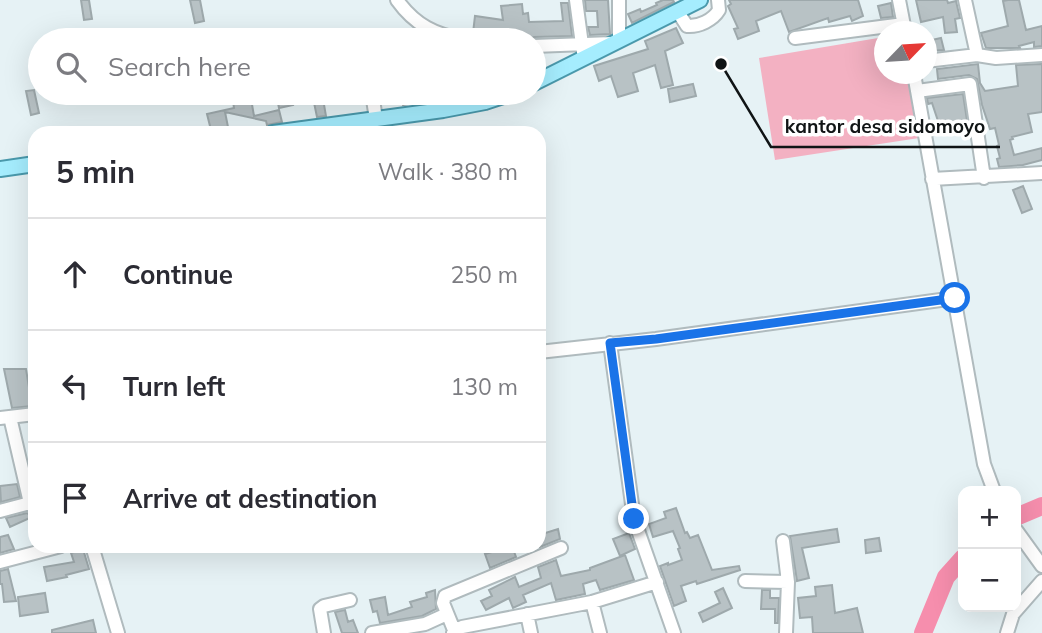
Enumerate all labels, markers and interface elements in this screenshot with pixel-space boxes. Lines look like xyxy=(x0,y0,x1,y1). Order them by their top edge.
north arrow xyxy=(874,21,937,84)
search box xyxy=(28,28,546,105)
icon: search xyxy=(52,48,90,86)
text: Search here xyxy=(108,50,251,83)
callout: kantor desa sidomoyo xyxy=(771,107,1000,147)
text: kantor desa sidomoyo xyxy=(785,114,985,138)
text: 5 min xyxy=(56,153,135,191)
text: Walk · 380 m xyxy=(378,157,518,186)
icon: ahead xyxy=(56,255,94,293)
text: Continue xyxy=(123,258,233,291)
text: 250 m xyxy=(450,260,518,289)
route start xyxy=(939,282,970,313)
icon: left xyxy=(56,367,94,405)
text: Turn left xyxy=(123,370,225,403)
text: 130 m xyxy=(450,372,518,401)
icon: arrive xyxy=(56,479,94,517)
text: Arrive at destination xyxy=(123,482,378,515)
map controls xyxy=(958,486,1021,612)
button: + xyxy=(958,486,1021,549)
route end xyxy=(618,503,649,534)
button: − xyxy=(958,549,1021,612)

